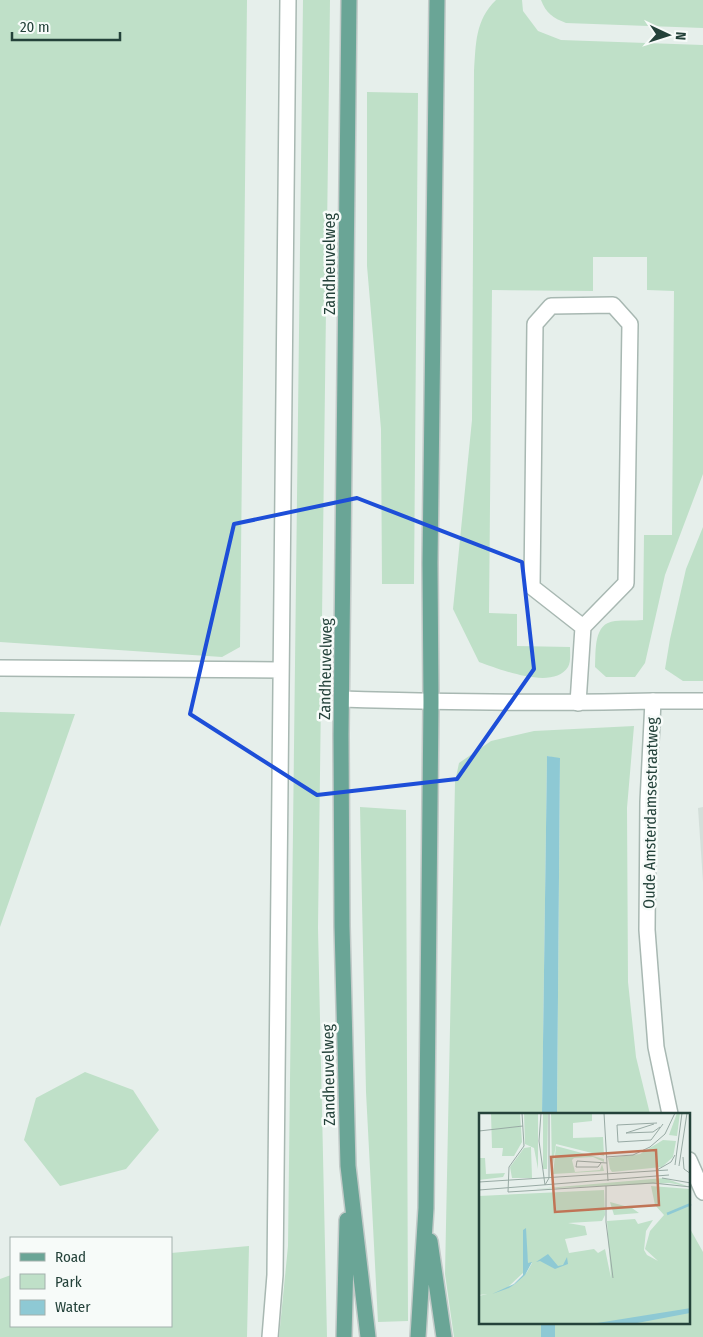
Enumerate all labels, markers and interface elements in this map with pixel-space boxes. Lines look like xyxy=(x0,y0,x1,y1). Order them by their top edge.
scale bar xyxy=(12,10,120,42)
north arrow xyxy=(643,10,693,60)
text: 20 m xyxy=(20,18,50,36)
text: N xyxy=(672,31,689,41)
street label: Zandheuvelweg xyxy=(320,213,339,315)
street label: Zandheuvelweg xyxy=(315,617,336,720)
street label: Oude Amsterdamsestraatweg xyxy=(639,717,662,909)
street label: Zandheuvelweg xyxy=(318,1023,339,1126)
inset map xyxy=(479,1113,690,1324)
legend xyxy=(10,1237,172,1327)
text: Road xyxy=(55,1248,86,1266)
text: Park xyxy=(55,1273,82,1291)
text: Water xyxy=(55,1298,91,1316)

